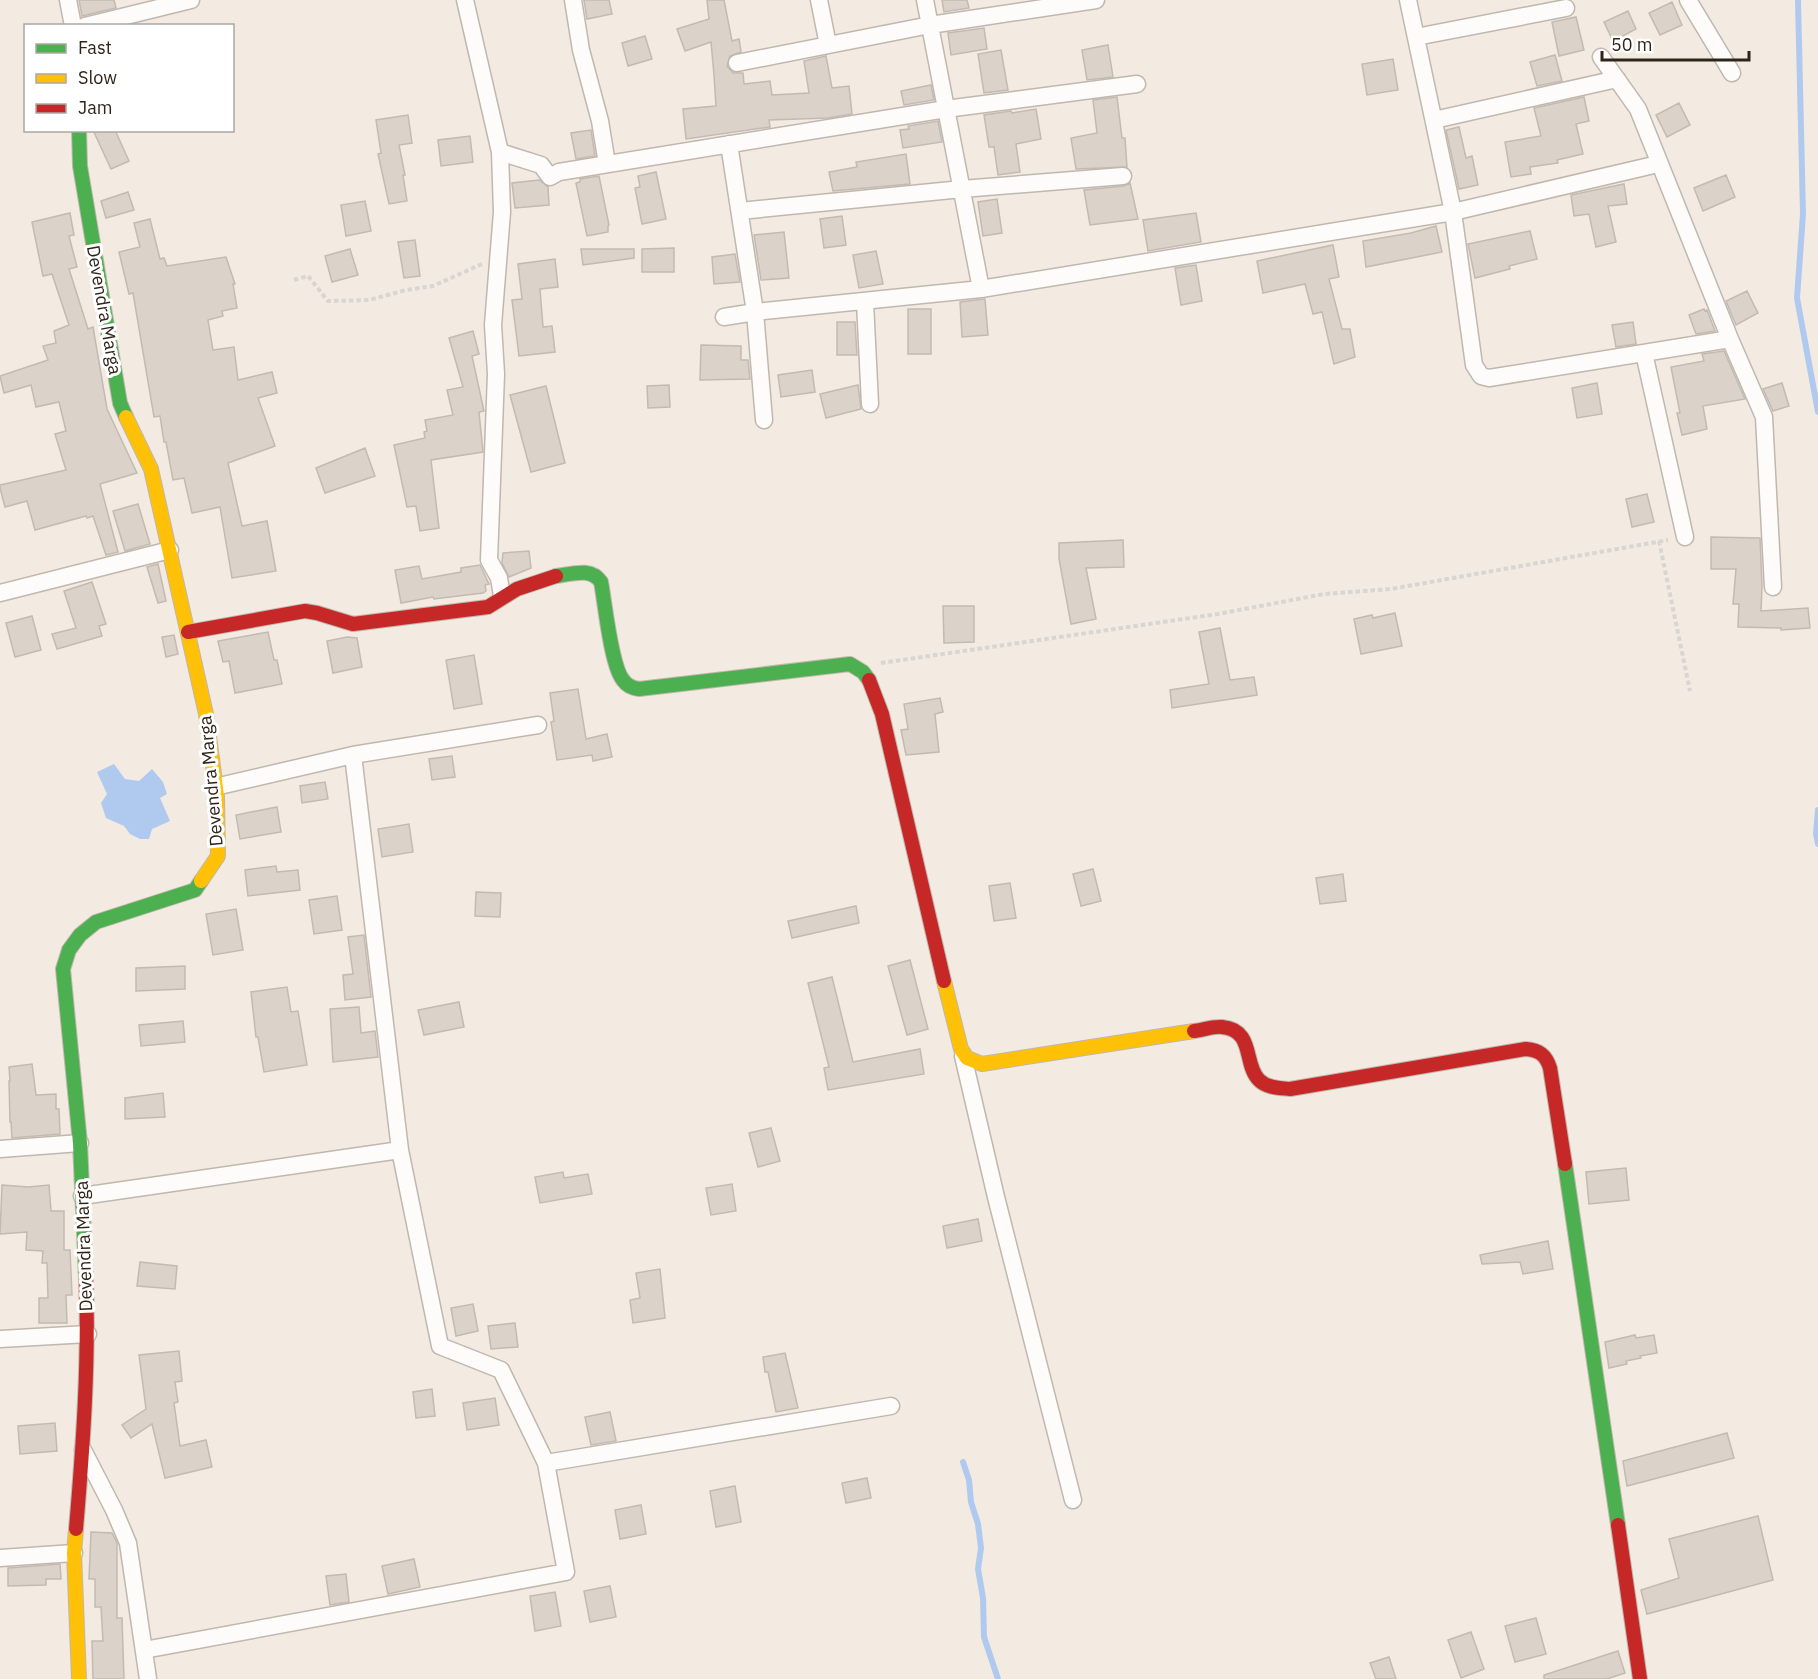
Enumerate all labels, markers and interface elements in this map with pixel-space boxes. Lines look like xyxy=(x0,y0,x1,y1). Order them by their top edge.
legend xyxy=(24,24,234,132)
scale bar xyxy=(1602,24,1749,62)
text: 50 m xyxy=(1611,33,1653,56)
text: Fast xyxy=(78,36,112,59)
text: Slow xyxy=(78,66,117,89)
text: Jam xyxy=(78,96,113,119)
street label: Devendra Marga xyxy=(82,243,127,377)
street label: Devendra Marga xyxy=(193,714,228,847)
street label: Devendra Marga xyxy=(70,1180,97,1312)

